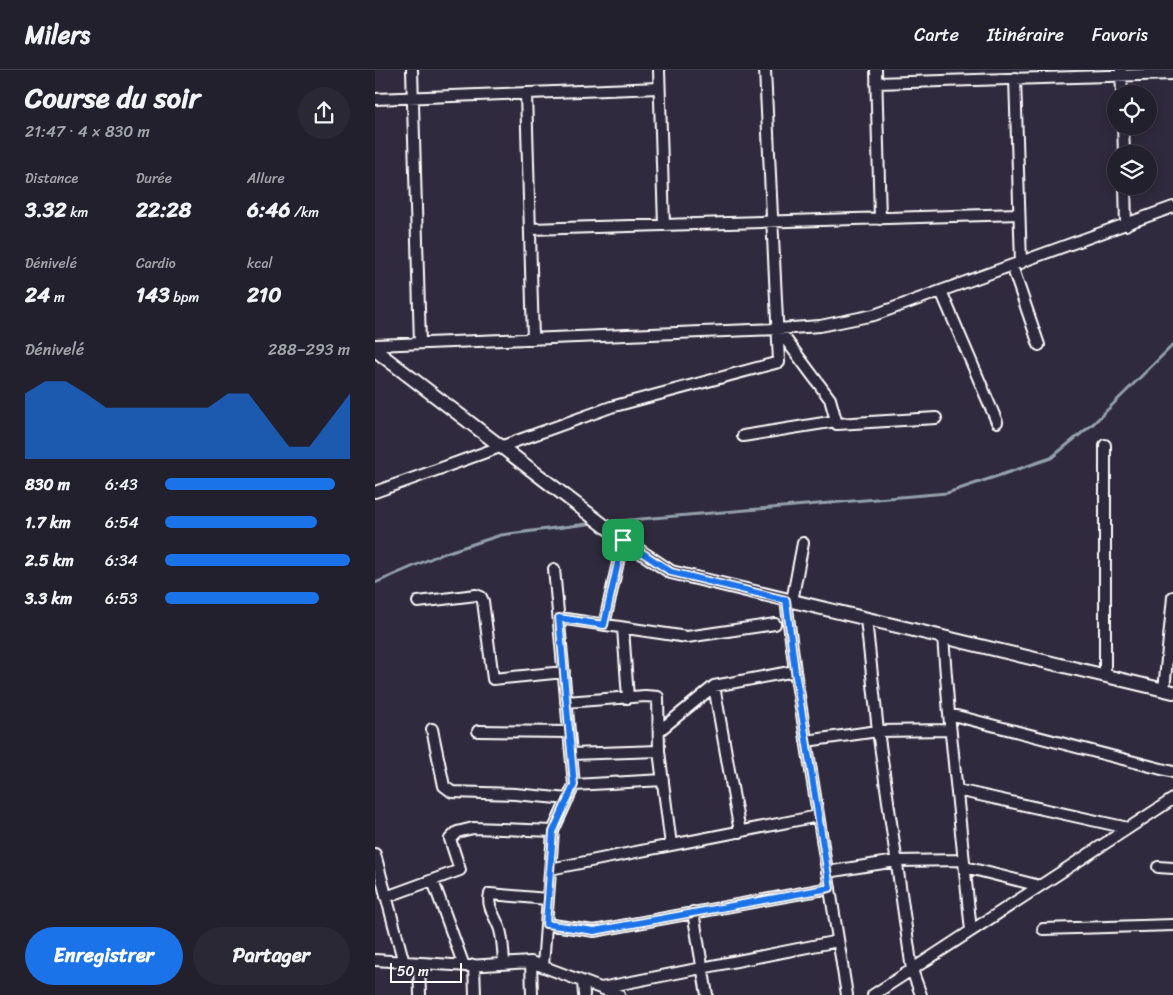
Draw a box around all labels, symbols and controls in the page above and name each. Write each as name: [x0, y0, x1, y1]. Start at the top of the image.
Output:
text: Milers: [25, 14, 90, 56]
text: Carte: [914, 19, 959, 51]
text: Itinéraire: [987, 19, 1064, 51]
text: Favoris: [1092, 19, 1148, 51]
text: Course du soir: [25, 73, 200, 122]
map controls: [1107, 85, 1157, 195]
button: locate: [1107, 85, 1157, 135]
button: share: [298, 87, 350, 139]
text: 21:47 · 4 × 830 m: [25, 117, 150, 146]
button: layers: [1107, 145, 1157, 195]
text: Distance: [25, 166, 78, 191]
text: Durée: [136, 166, 172, 191]
text: Allure: [247, 166, 285, 191]
text: 3.32: [25, 191, 67, 229]
text: 22:28: [136, 191, 191, 229]
text: 6:46: [247, 191, 290, 229]
text: km: [67, 200, 88, 225]
text: /km: [290, 200, 319, 225]
text: Dénivelé: [25, 251, 77, 276]
text: Cardio: [136, 251, 176, 276]
text: kcal: [247, 251, 272, 276]
text: 24: [25, 276, 50, 314]
text: 143: [136, 276, 170, 314]
text: 210: [247, 276, 281, 314]
text: m: [50, 285, 65, 310]
text: bpm: [170, 285, 199, 310]
text: Dénivelé: [25, 335, 84, 364]
text: 288–293 m: [268, 335, 350, 364]
text: 830 m: [25, 470, 70, 499]
text: 6:43: [105, 470, 138, 499]
text: 1.7 km: [25, 508, 71, 537]
text: 6:54: [105, 508, 139, 537]
pin: [602, 519, 644, 561]
icon: arrive: [609, 526, 637, 554]
text: 2.5 km: [25, 546, 74, 575]
text: 6:34: [105, 546, 138, 575]
text: 3.3 km: [25, 584, 72, 613]
text: 6:53: [105, 584, 137, 613]
button: Enregistrer: [25, 927, 183, 985]
button: Partager: [193, 927, 350, 985]
text: 50 m: [397, 959, 429, 984]
scale bar: [390, 960, 463, 983]

